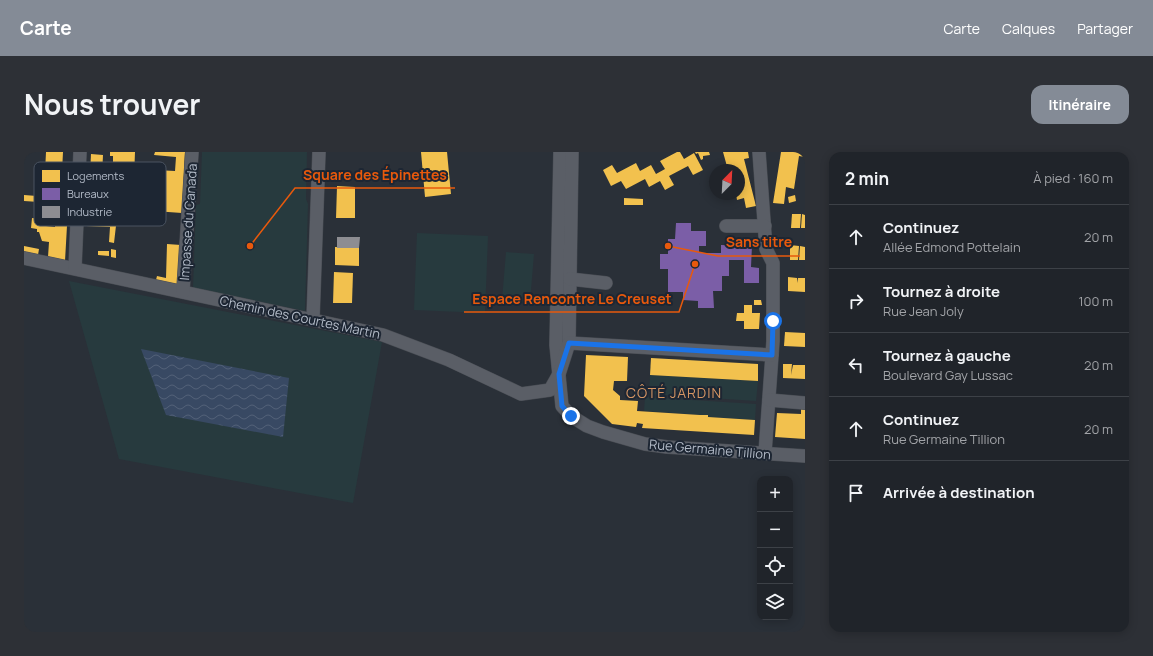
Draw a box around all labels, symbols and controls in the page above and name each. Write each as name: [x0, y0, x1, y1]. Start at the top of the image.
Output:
text: Carte: [20, 15, 72, 41]
text: Carte: [944, 19, 980, 38]
text: Calques: [1002, 19, 1055, 38]
text: Partager: [1077, 19, 1133, 38]
text: Nous trouver: [24, 85, 200, 123]
button: Itinéraire: [1031, 85, 1129, 124]
legend: [34, 162, 166, 226]
callout: Square des Épinettes: [295, 162, 455, 188]
street label: Impasse du Canada: [175, 163, 201, 281]
north arrow: [709, 164, 745, 200]
text: Square des Épinettes: [303, 165, 447, 184]
text: 2 min: [845, 167, 889, 190]
text: Logements: [67, 168, 124, 183]
text: À pied · 160 m: [1033, 169, 1113, 187]
text: Bureaux: [67, 186, 109, 201]
text: Industrie: [67, 204, 113, 219]
text: Continuez: [883, 217, 959, 238]
icon: ahead: [845, 226, 867, 248]
text: 20 m: [1084, 228, 1113, 246]
callout: Sans titre: [718, 230, 800, 256]
text: Sans titre: [726, 232, 792, 251]
text: Allée Edmond Pottelain: [883, 238, 1021, 256]
text: Tournez à droite: [883, 281, 1000, 302]
callout: Espace Rencontre Le Creuset: [464, 286, 679, 312]
text: Espace Rencontre Le Creuset: [472, 289, 672, 308]
icon: right: [845, 290, 867, 312]
street label: Chemin des Courtes Martin: [218, 291, 382, 343]
text: 100 m: [1078, 292, 1113, 310]
text: Rue Jean Joly: [883, 302, 964, 320]
route start: [764, 312, 782, 330]
text: Tournez à gauche: [883, 345, 1011, 366]
icon: left: [845, 354, 867, 376]
text: 20 m: [1084, 356, 1113, 374]
text: Boulevard Gay Lussac: [883, 366, 1013, 384]
district label: CÔTÉ JARDIN: [626, 383, 722, 402]
route end: [562, 407, 580, 425]
text: Continuez: [883, 409, 959, 430]
icon: ahead: [845, 418, 867, 440]
text: 20 m: [1084, 420, 1113, 438]
text: Rue Germaine Tillion: [883, 430, 1005, 448]
street label: Rue Germaine Tillion: [648, 435, 772, 463]
map controls: [757, 476, 793, 620]
button: +: [757, 476, 793, 512]
icon: arrive: [845, 482, 867, 504]
text: Arrivée à destination: [883, 482, 1035, 503]
button: −: [757, 512, 793, 548]
button: locate: [757, 548, 793, 584]
button: layers: [757, 584, 793, 620]

